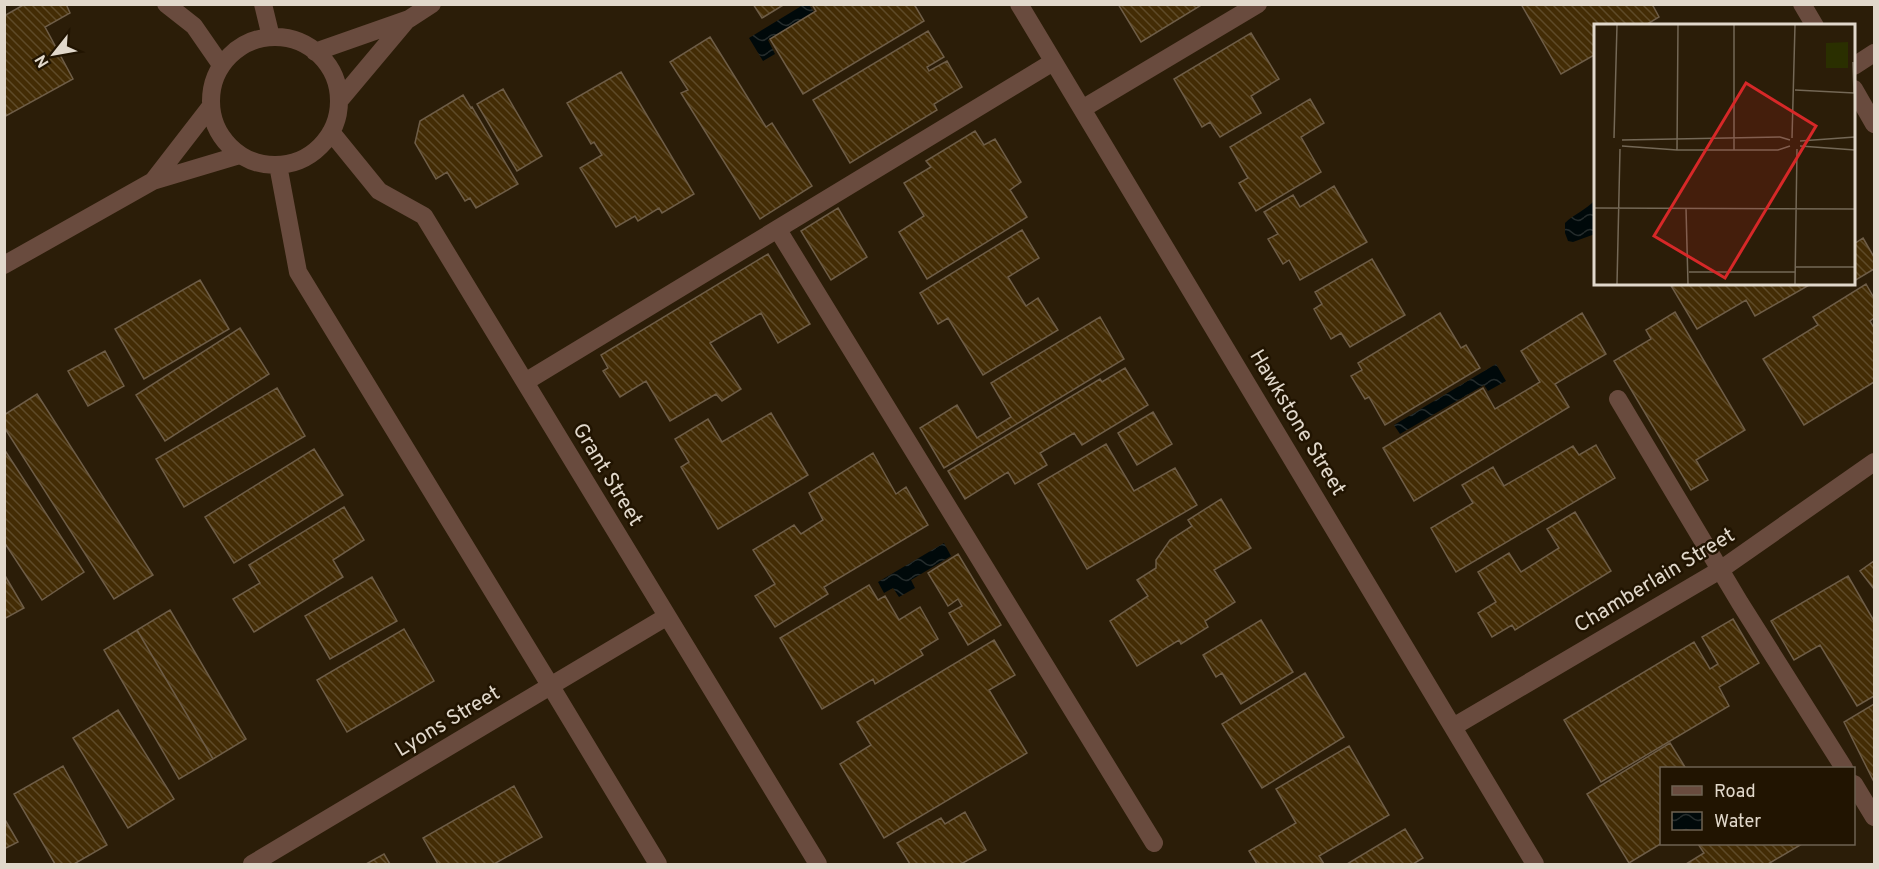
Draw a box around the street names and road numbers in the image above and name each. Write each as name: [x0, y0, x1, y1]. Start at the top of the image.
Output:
street label: Hawkstone Street: [1243, 345, 1351, 501]
street label: Grant Street: [566, 418, 648, 532]
street label: Chamberlain Street: [1570, 522, 1740, 640]
street label: Lyons Street: [391, 680, 505, 764]

